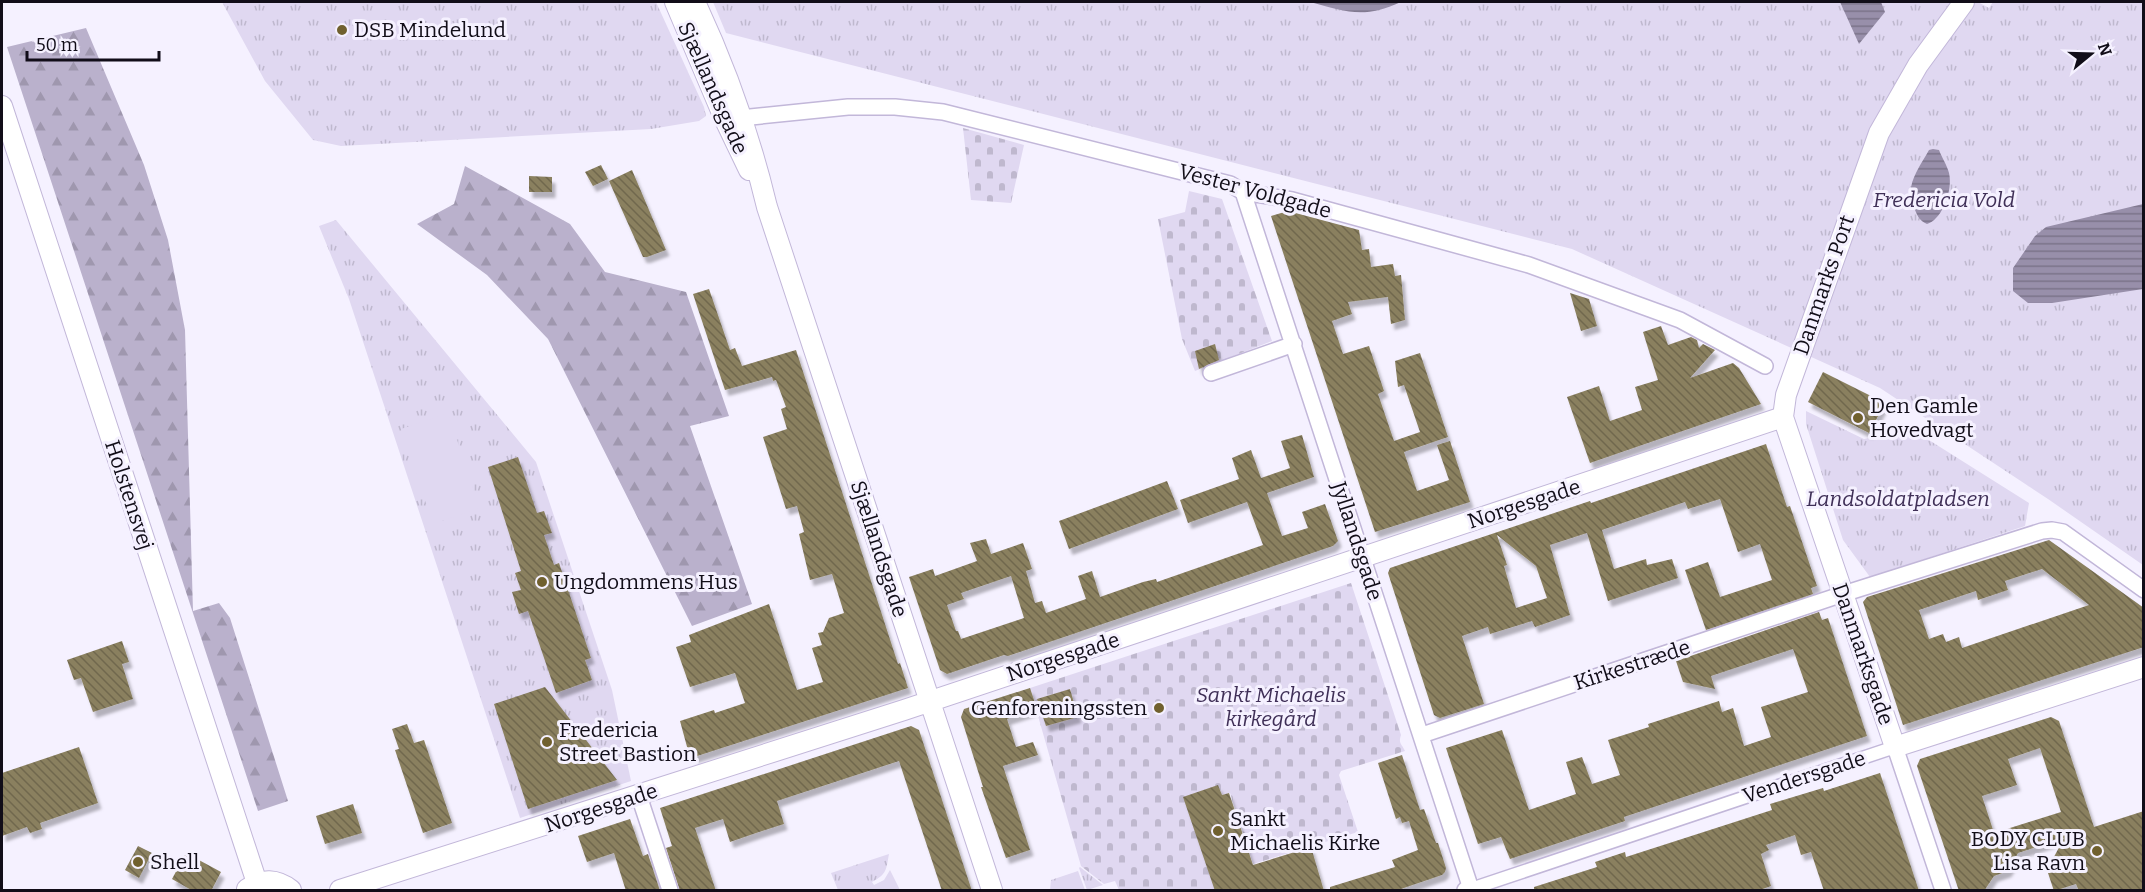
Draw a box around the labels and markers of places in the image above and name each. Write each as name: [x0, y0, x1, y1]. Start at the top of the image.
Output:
place label: DSB Mindelund: [354, 17, 506, 43]
marker: DSB Mindelund: [335, 23, 349, 37]
place label: Den Gamle Hovedvagt: [1870, 393, 1978, 443]
marker: Den Gamle Hovedvagt: [1851, 411, 1865, 425]
place label: Ungdommens Hus: [554, 569, 738, 595]
marker: Ungdommens Hus: [535, 575, 549, 589]
place label: Genforeningssten: [971, 695, 1147, 721]
marker: Genforeningssten: [1152, 701, 1166, 715]
place label: Fredericia Street Bastion: [559, 717, 696, 767]
marker: Fredericia Street Bastion: [540, 735, 554, 749]
place label: Sankt Michaelis Kirke: [1230, 806, 1380, 856]
marker: Sankt Michaelis Kirke: [1211, 824, 1225, 838]
place label: BODY CLUB Lisa Ravn: [1971, 826, 2085, 876]
marker: BODY CLUB Lisa Ravn: [2090, 844, 2104, 858]
place label: Shell: [150, 849, 199, 875]
marker: Shell: [131, 855, 145, 869]

